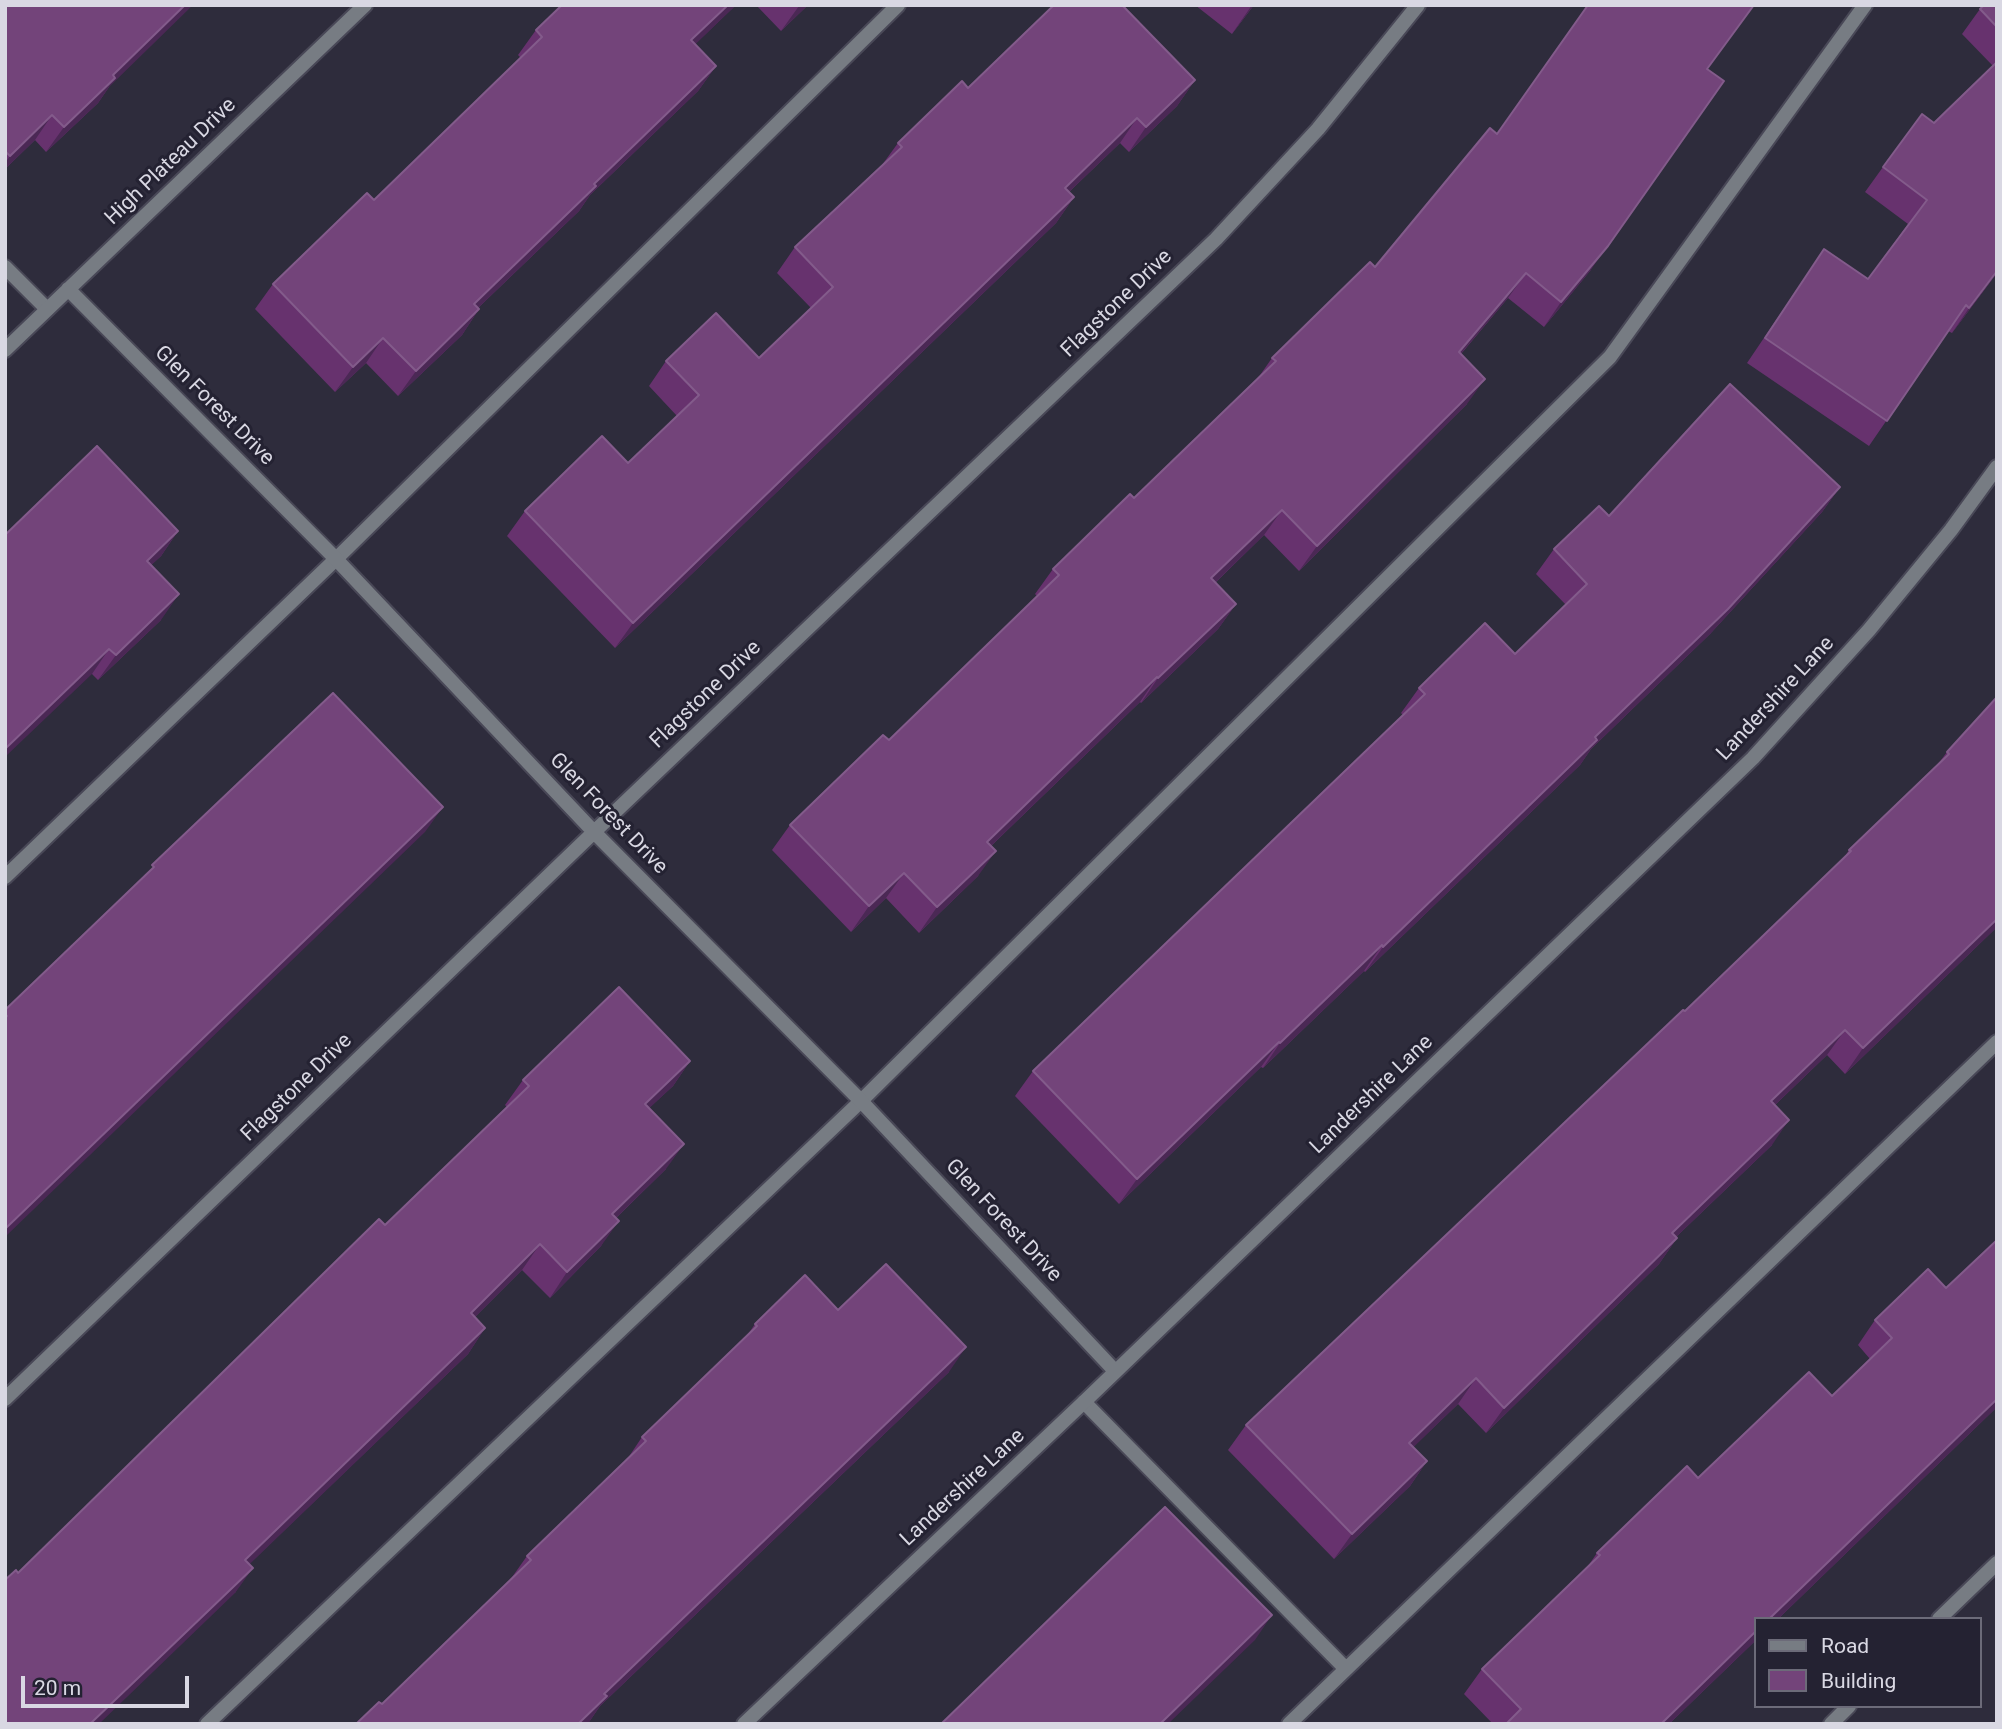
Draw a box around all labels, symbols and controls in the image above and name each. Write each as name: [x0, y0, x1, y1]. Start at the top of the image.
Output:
street label: High Plateau Drive: [100, 93, 242, 231]
street label: Flagstone Drive: [1056, 245, 1178, 363]
street label: Glen Forest Drive: [149, 341, 279, 471]
street label: Landershire Lane: [1712, 632, 1840, 766]
street label: Flagstone Drive: [645, 636, 767, 754]
street label: Glen Forest Drive: [544, 748, 672, 880]
street label: Flagstone Drive: [236, 1029, 358, 1147]
street label: Landershire Lane: [1305, 1030, 1439, 1160]
street label: Glen Forest Drive: [940, 1154, 1066, 1288]
street label: Landershire Lane: [896, 1424, 1030, 1552]
legend: [1754, 1617, 1981, 1708]
text: Road: [1821, 1634, 1869, 1658]
scale bar: [24, 1662, 192, 1706]
text: Building: [1821, 1669, 1896, 1693]
text: 20 m: [34, 1676, 81, 1700]

